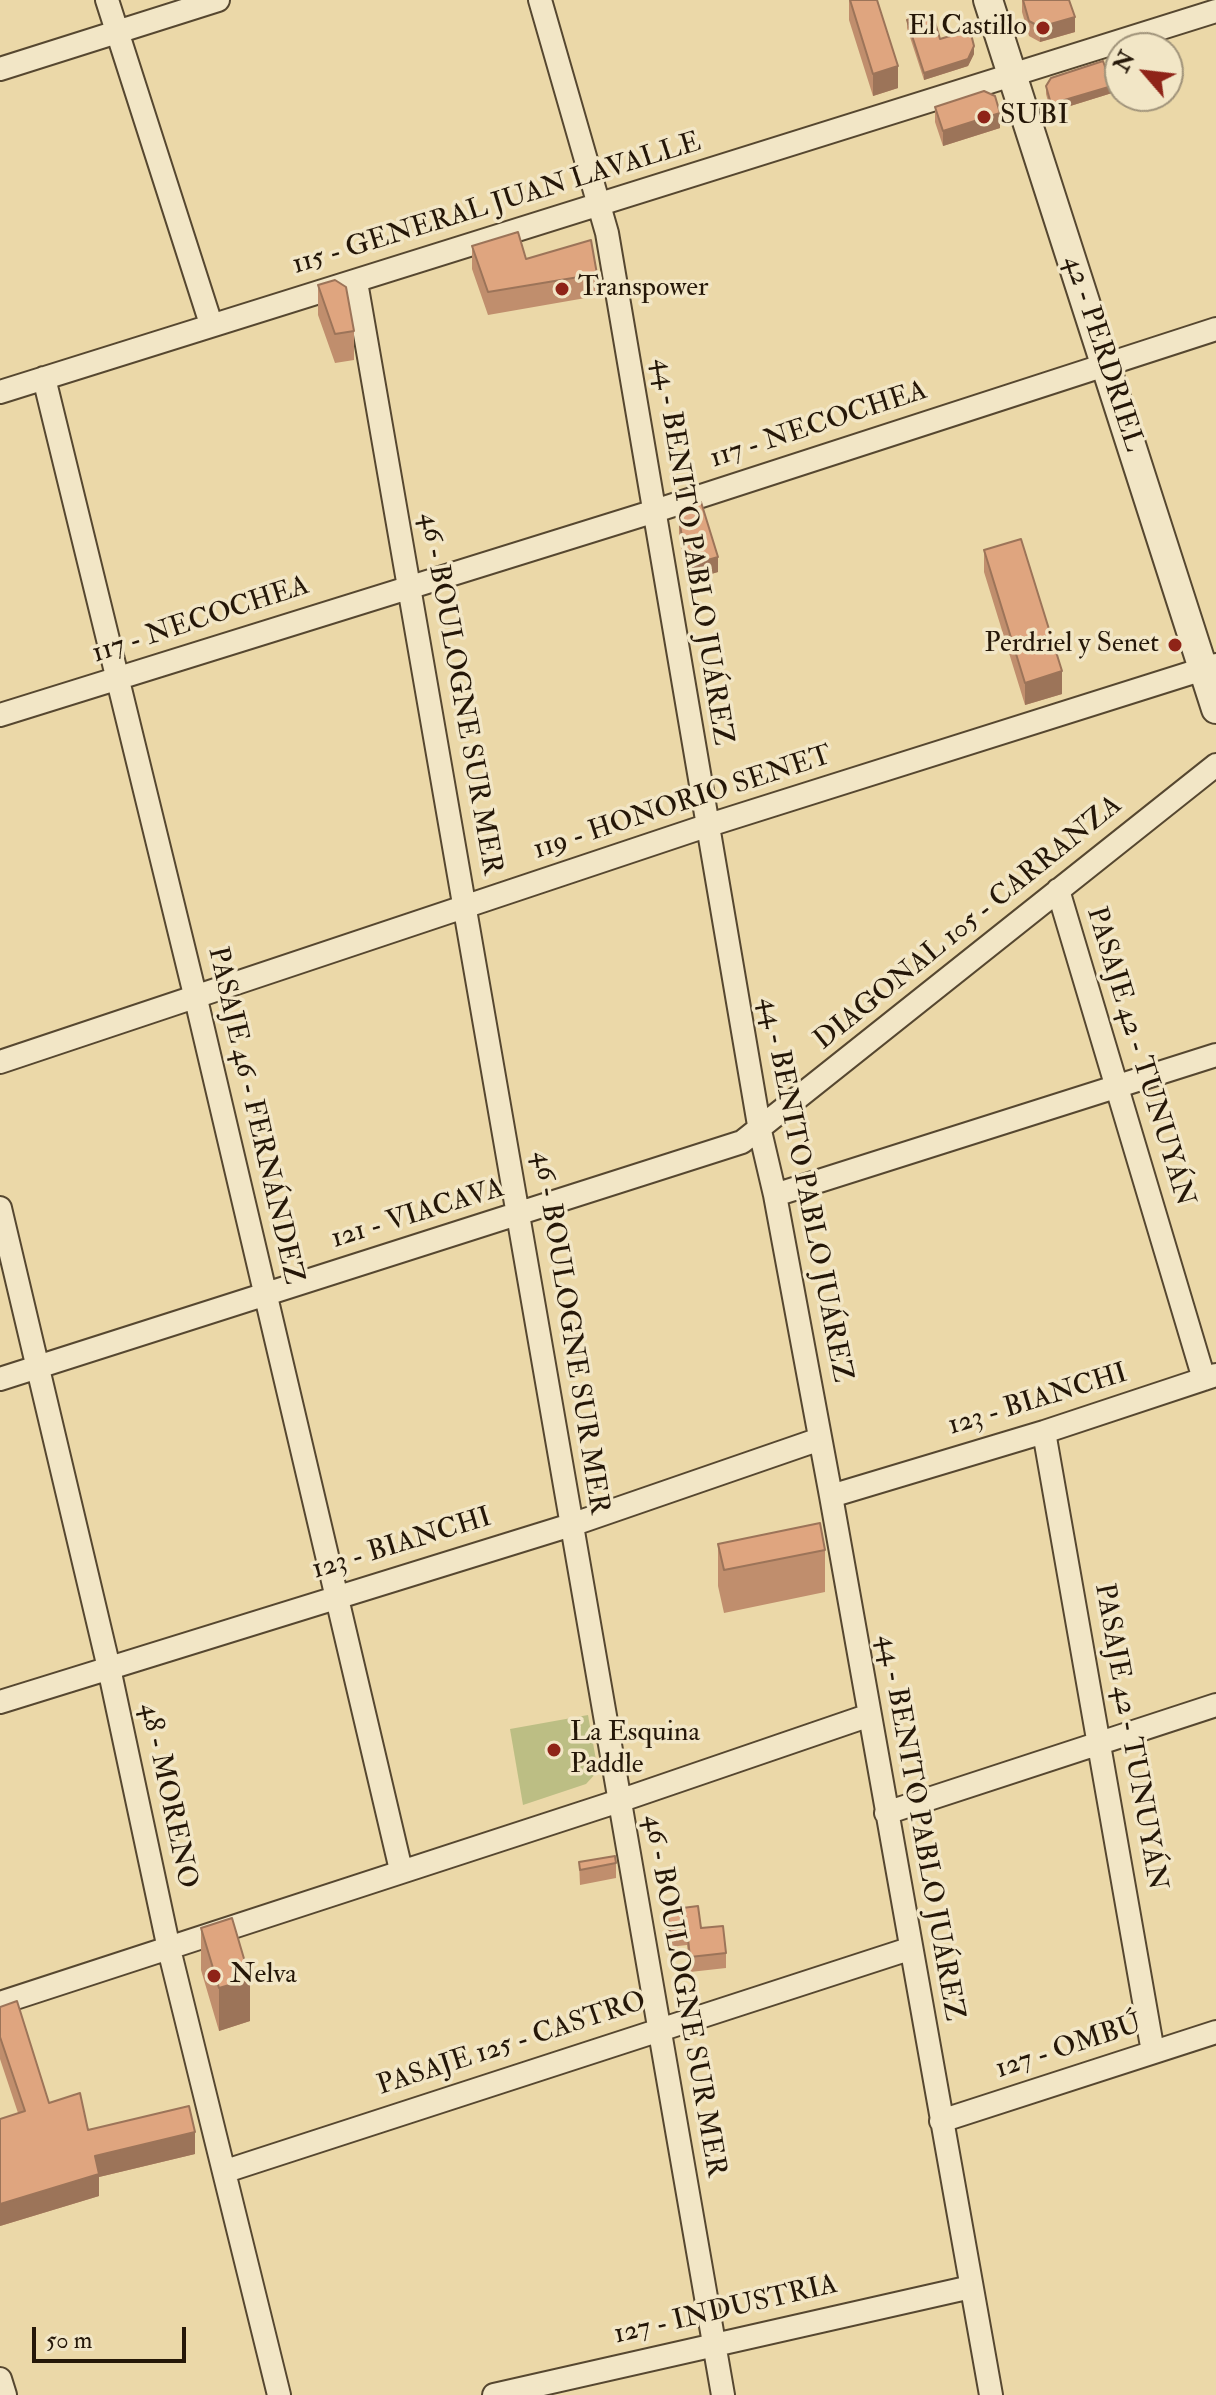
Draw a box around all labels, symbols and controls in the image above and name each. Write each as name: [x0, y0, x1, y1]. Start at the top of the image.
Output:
place label: El Castillo: [908, 11, 1027, 45]
marker: El Castillo: [1034, 19, 1052, 37]
north arrow: [1104, 32, 1184, 112]
text: N: [1108, 46, 1142, 77]
place label: SUBI: [1000, 100, 1069, 134]
marker: SUBI: [975, 108, 993, 126]
street label: 115 - GENERAL JUAN LAVALLE: [289, 127, 705, 283]
street label: 42 - PERDRIEL: [1055, 252, 1149, 456]
place label: Transpower: [578, 272, 708, 306]
marker: Transpower: [553, 280, 571, 298]
street label: 44 - BENITO PABLO JUÁREZ: [644, 356, 738, 748]
street label: 117 - NECOCHEA: [706, 375, 932, 477]
street label: 46 - BOULOGNE SUR MER: [411, 510, 507, 878]
street label: 117 - NECOCHEA: [88, 570, 314, 672]
place label: Perdriel y Senet: [984, 628, 1159, 662]
marker: Perdriel y Senet: [1166, 636, 1184, 654]
street label: 119 - HONORIO SENET: [530, 740, 836, 868]
street label: DIAGONAL 105 - CARRANZA: [809, 790, 1129, 1058]
street label: PASAJE 42 - TUNUYÁN: [1077, 903, 1201, 1211]
street label: PASAJE 46 - FERNÁNDEZ: [199, 944, 309, 1288]
street label: 44 - BENITO PABLO JUÁREZ: [750, 995, 858, 1385]
street label: 46 - BOULOGNE SUR MER: [524, 1149, 614, 1517]
street label: 121 - VIACAVA: [327, 1173, 509, 1257]
street label: 123 - BIANCHI: [944, 1358, 1132, 1444]
street label: 123 - BIANCHI: [308, 1502, 496, 1588]
street label: PASAJE 42 - TUNUYÁN: [1085, 1581, 1173, 1893]
street label: 44 - BENITO PABLO JUÁREZ: [868, 1632, 970, 2024]
street label: 48 - MORENO: [131, 1700, 203, 1892]
place label: La Esquina Paddle: [570, 1717, 700, 1783]
marker: La Esquina Paddle: [545, 1741, 563, 1759]
street label: 46 - BOULOGNE SUR MER: [635, 1812, 731, 2180]
place label: Nelva: [230, 1959, 297, 1993]
marker: Nelva: [205, 1967, 223, 1985]
street label: PASAJE 125 - CASTRO: [373, 1986, 651, 2104]
street label: 127 - OMBÚ: [992, 2009, 1146, 2087]
street label: 127 - INDUSTRIA: [611, 2269, 841, 2353]
scale bar: [36, 2311, 190, 2361]
text: 50 m: [46, 2325, 92, 2356]

